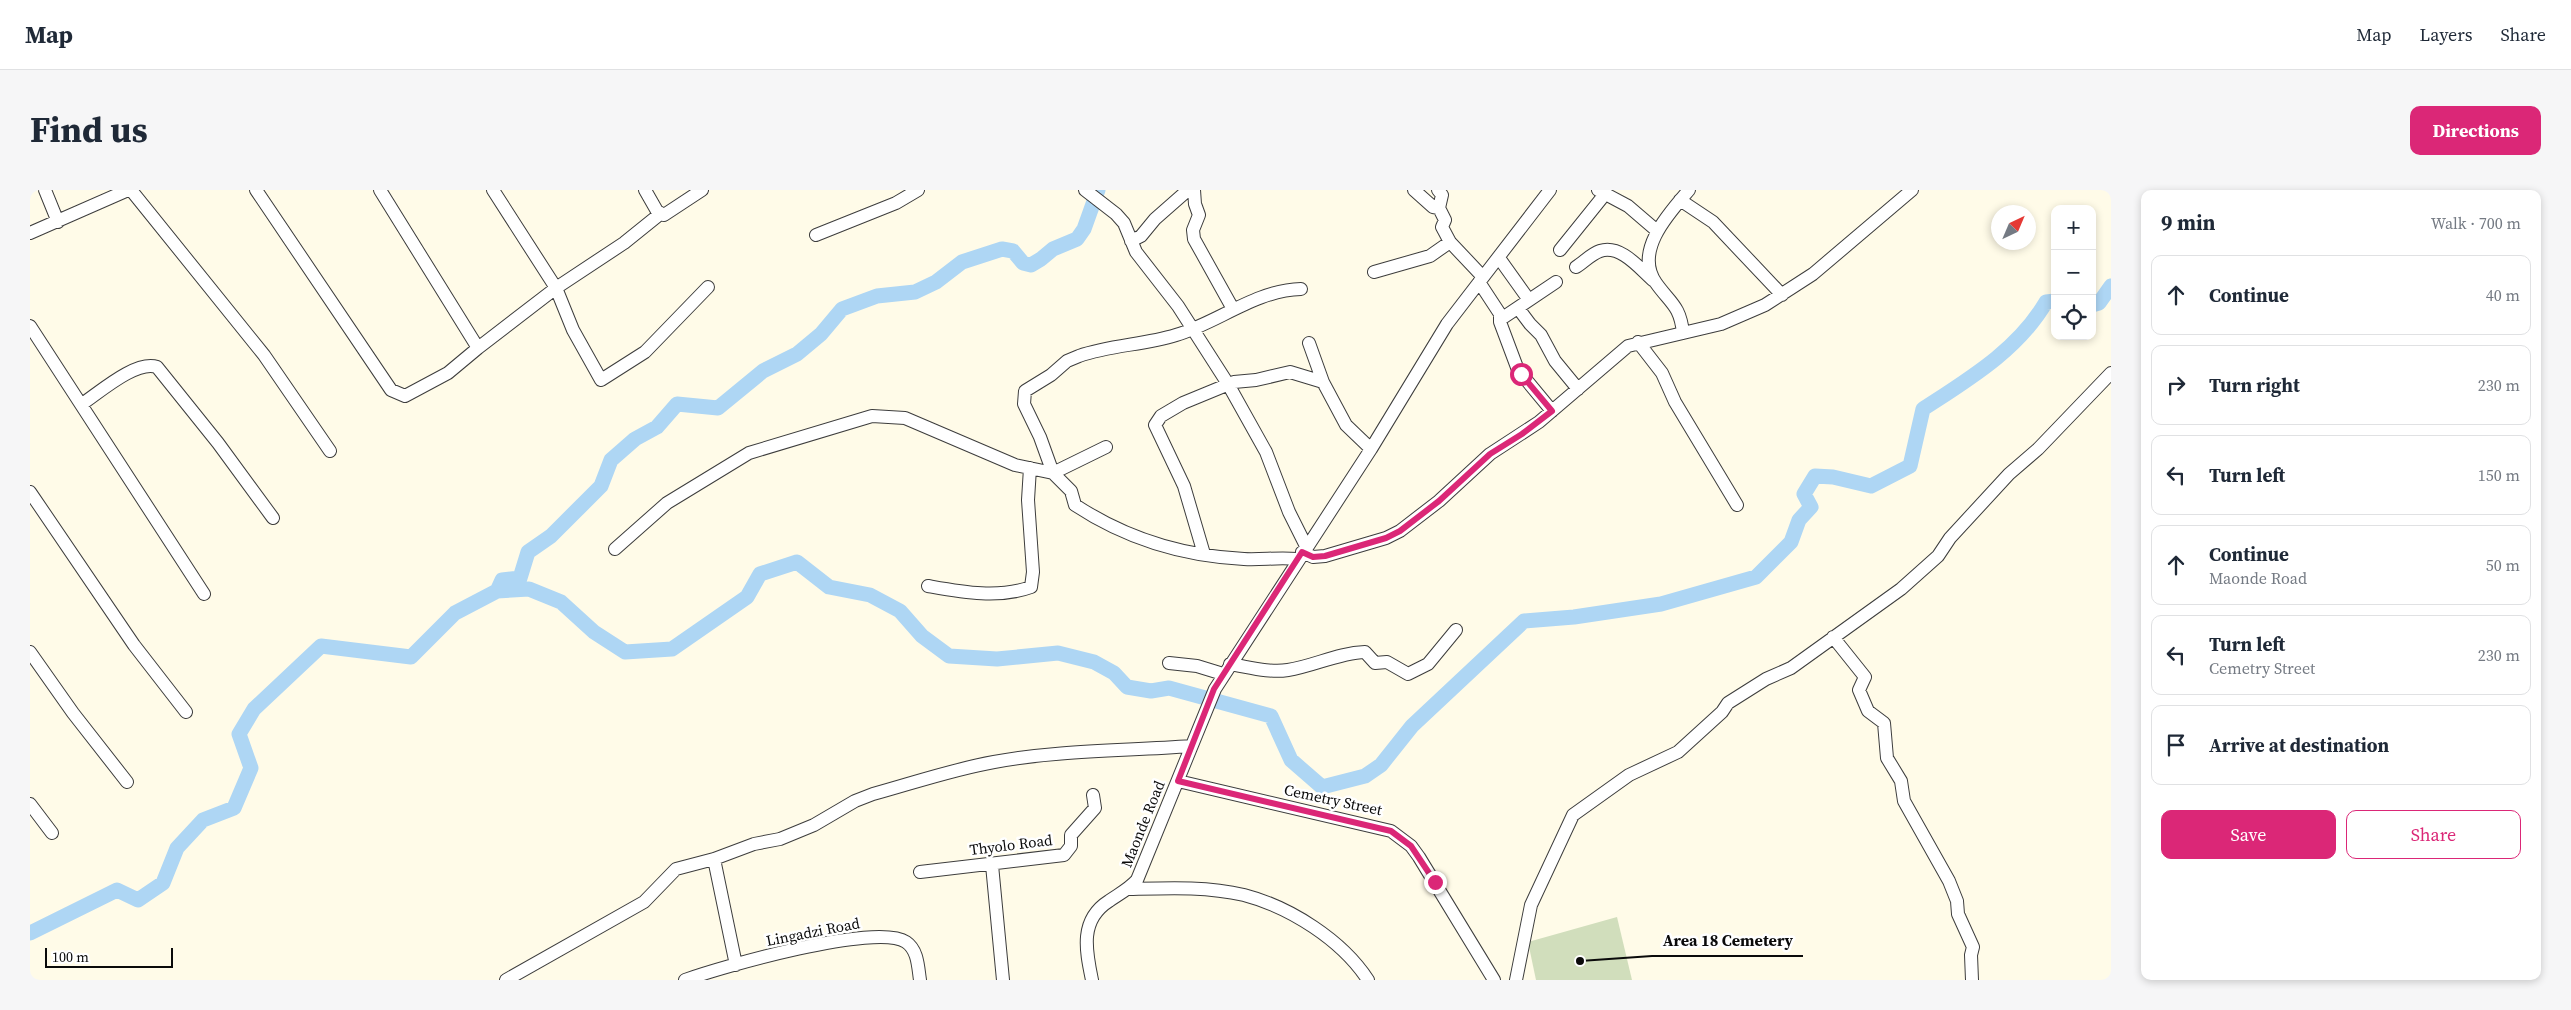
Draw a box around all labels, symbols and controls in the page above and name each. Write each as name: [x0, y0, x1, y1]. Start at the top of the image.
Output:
text: Map: [25, 18, 73, 51]
text: Map: [2356, 22, 2391, 47]
text: Layers: [2419, 22, 2472, 47]
text: Share: [2500, 22, 2546, 47]
text: Find us: [30, 106, 148, 154]
button: Directions: [2410, 106, 2541, 155]
north arrow: [1991, 205, 2036, 250]
map controls: [2051, 205, 2096, 340]
button: +: [2051, 205, 2096, 250]
text: 9 min: [2161, 208, 2216, 237]
text: Walk · 700 m: [2431, 212, 2521, 234]
button: −: [2051, 250, 2096, 295]
icon: ahead: [2162, 281, 2190, 309]
text: Continue: [2209, 282, 2289, 308]
text: 40 m: [2486, 284, 2520, 306]
button: locate: [2051, 295, 2096, 340]
route start: [1510, 363, 1533, 386]
icon: right: [2162, 371, 2190, 399]
text: Turn right: [2209, 372, 2300, 398]
text: 230 m: [2478, 374, 2520, 396]
icon: left: [2162, 461, 2190, 489]
text: Turn left: [2209, 462, 2285, 488]
text: 150 m: [2478, 464, 2520, 486]
text: Continue: [2209, 541, 2289, 567]
icon: ahead: [2162, 551, 2190, 579]
text: 50 m: [2486, 554, 2520, 576]
text: Maonde Road: [2209, 567, 2307, 589]
text: Turn left: [2209, 631, 2285, 657]
icon: left: [2162, 641, 2190, 669]
text: 230 m: [2478, 644, 2520, 666]
text: Cemetry Street: [2209, 657, 2315, 679]
icon: arrive: [2162, 731, 2190, 759]
text: Arrive at destination: [2209, 732, 2389, 758]
street label: Maonde Road: [1116, 777, 1170, 870]
street label: Cemetry Street: [1282, 779, 1384, 820]
button: Save: [2161, 810, 2336, 859]
button: Share: [2346, 810, 2521, 859]
street label: Thyolo Road: [968, 829, 1054, 860]
route end: [1424, 871, 1447, 894]
street label: Lingadzi Road: [764, 912, 862, 951]
callout: Area 18 Cemetery: [1652, 925, 1803, 956]
text: Area 18 Cemetery: [1663, 929, 1794, 951]
scale bar: [45, 945, 172, 968]
text: 100 m: [52, 947, 89, 967]

